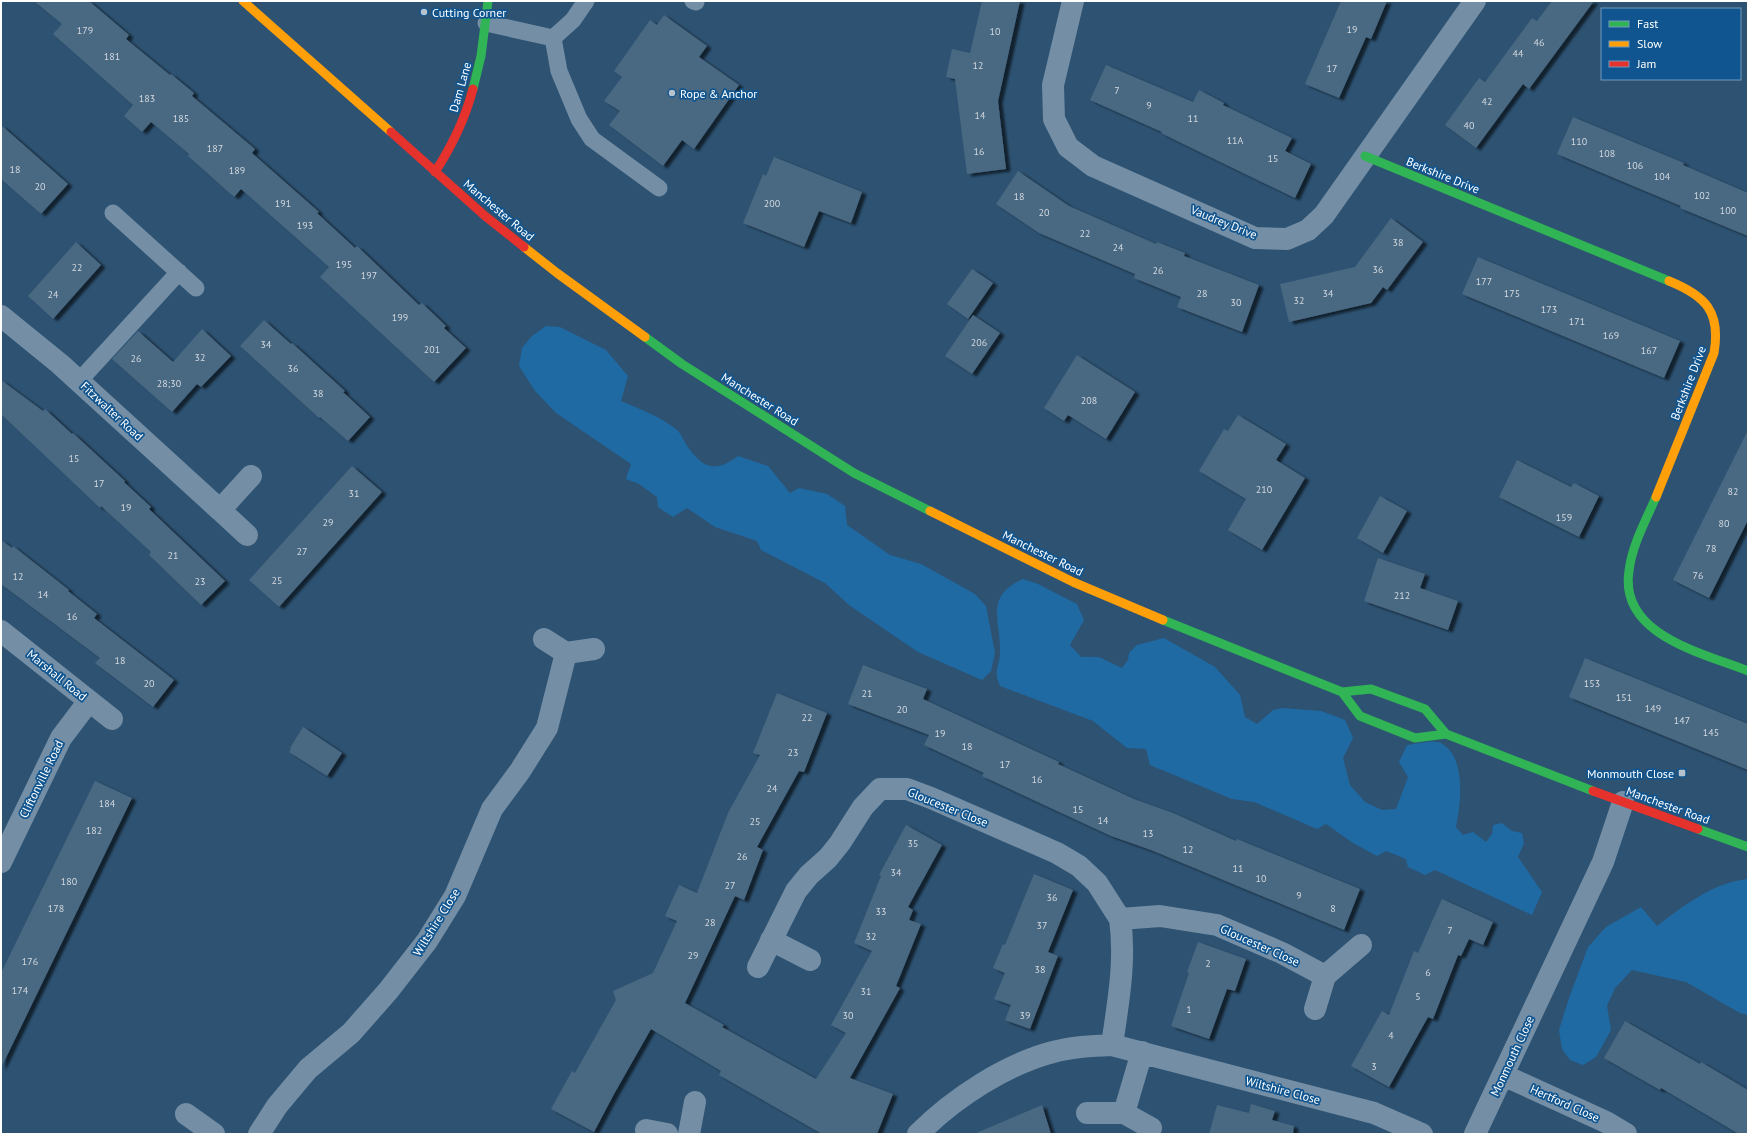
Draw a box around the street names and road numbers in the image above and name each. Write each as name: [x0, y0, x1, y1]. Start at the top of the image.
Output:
street label: Dam Lane: [446, 60, 474, 114]
street label: Berkshire Drive: [1404, 153, 1482, 197]
street label: Manchester Road: [461, 176, 537, 244]
street label: Vaudrey Drive: [1188, 202, 1259, 242]
street label: Berkshire Drive: [1667, 344, 1709, 422]
street label: Manchester Road: [719, 369, 801, 429]
street label: Fitzwalter Road: [78, 378, 146, 444]
street label: Manchester Road: [1000, 527, 1086, 579]
street label: Marshall Road: [24, 646, 90, 704]
street label: Cliftonville Road: [16, 738, 66, 820]
street label: Manchester Road: [1624, 783, 1712, 827]
street label: Gloucester Close: [906, 784, 990, 830]
street label: Wiltshire Close: [409, 885, 463, 959]
street label: Gloucester Close: [1218, 921, 1302, 969]
street label: Monmouth Close: [1487, 1013, 1537, 1099]
street label: Wiltshire Close: [1244, 1073, 1322, 1107]
street label: Hertford Close: [1528, 1081, 1602, 1125]

